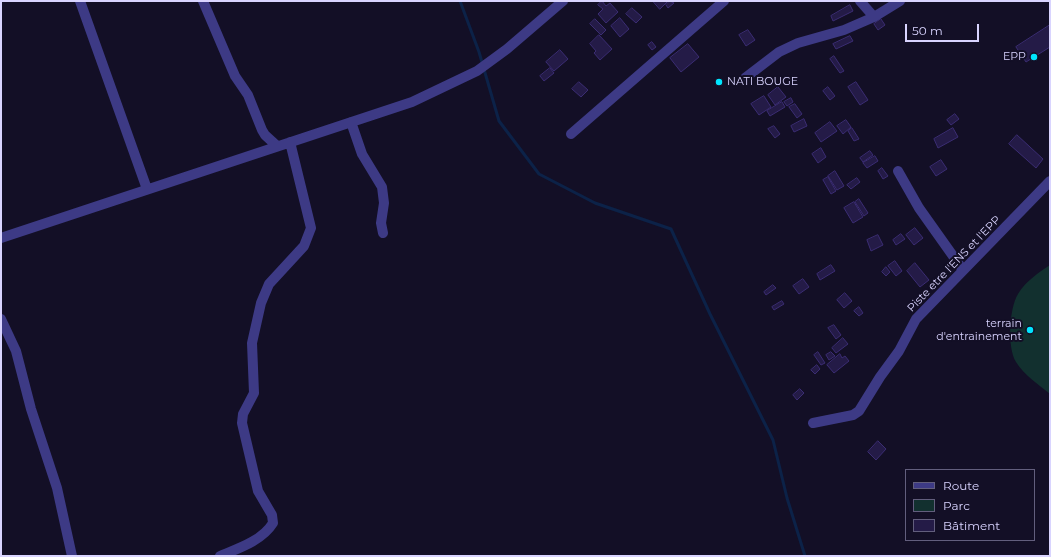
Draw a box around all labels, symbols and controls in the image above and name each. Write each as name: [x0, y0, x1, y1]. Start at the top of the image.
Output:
scale bar: [907, 16, 981, 42]
text: 50 m: [912, 23, 943, 38]
place label: EPP: [1003, 50, 1026, 64]
marker: EPP: [1029, 52, 1039, 62]
place label: NATI BOUGE: [727, 75, 798, 89]
marker: NATI BOUGE: [714, 77, 724, 87]
street label: Piste etre l'ENS et l'EPP: [905, 213, 1003, 315]
place label: terrain d'entrainement: [936, 317, 1022, 343]
marker: terrain d'entrainement: [1025, 325, 1035, 335]
legend: [905, 469, 1035, 541]
text: Route: [943, 478, 979, 493]
text: Parc: [943, 498, 970, 513]
text: Bâtiment: [943, 518, 1000, 533]

